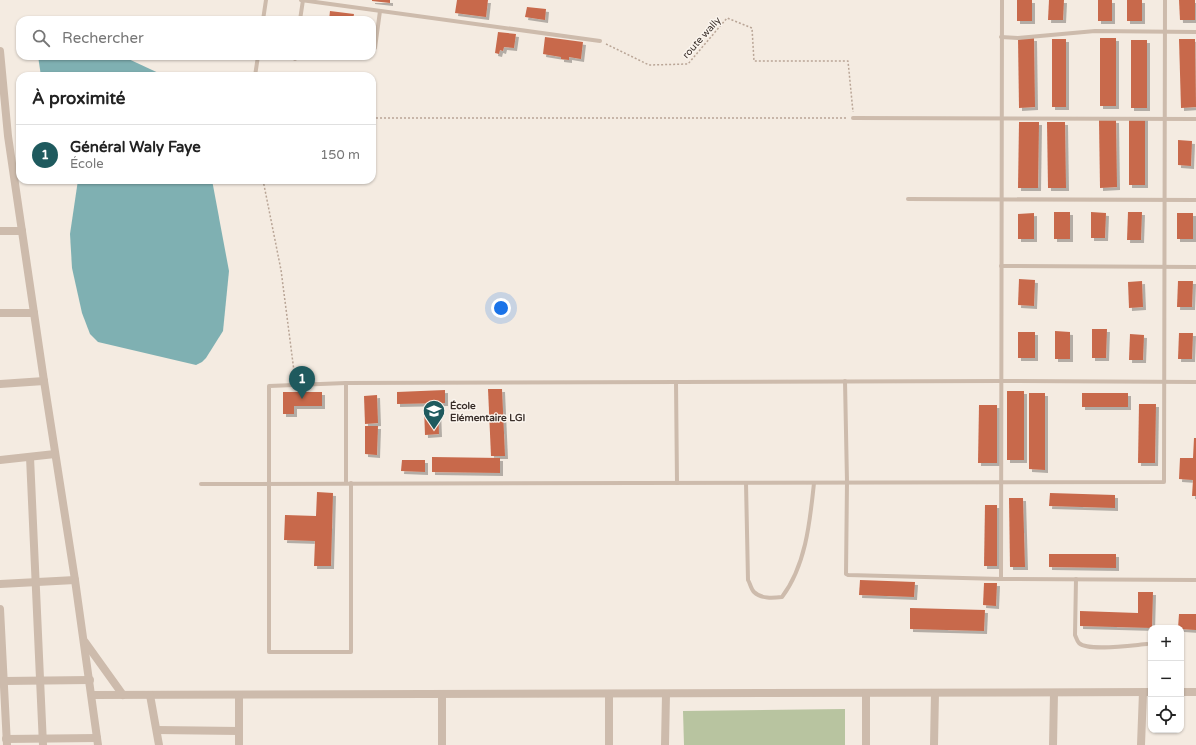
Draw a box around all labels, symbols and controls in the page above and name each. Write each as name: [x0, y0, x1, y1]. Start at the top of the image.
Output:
street label: route wally: [680, 14, 724, 61]
search box: [16, 16, 376, 60]
icon: search: [30, 27, 52, 49]
text: Rechercher: [62, 29, 144, 47]
text: À proximité: [32, 88, 125, 109]
text: Général Waly Faye: [70, 138, 201, 156]
text: 1: [41, 147, 49, 163]
text: 150 m: [320, 147, 360, 163]
text: École: [70, 156, 104, 172]
your location: [491, 298, 511, 318]
pin: 1: [289, 366, 315, 399]
school or university icon: École Elémentaire LGI: [421, 398, 447, 431]
place label: École Elémentaire LGI: [450, 400, 526, 424]
map controls: [1148, 625, 1184, 733]
button: +: [1148, 625, 1184, 661]
button: −: [1148, 661, 1184, 697]
button: locate: [1148, 697, 1184, 733]

